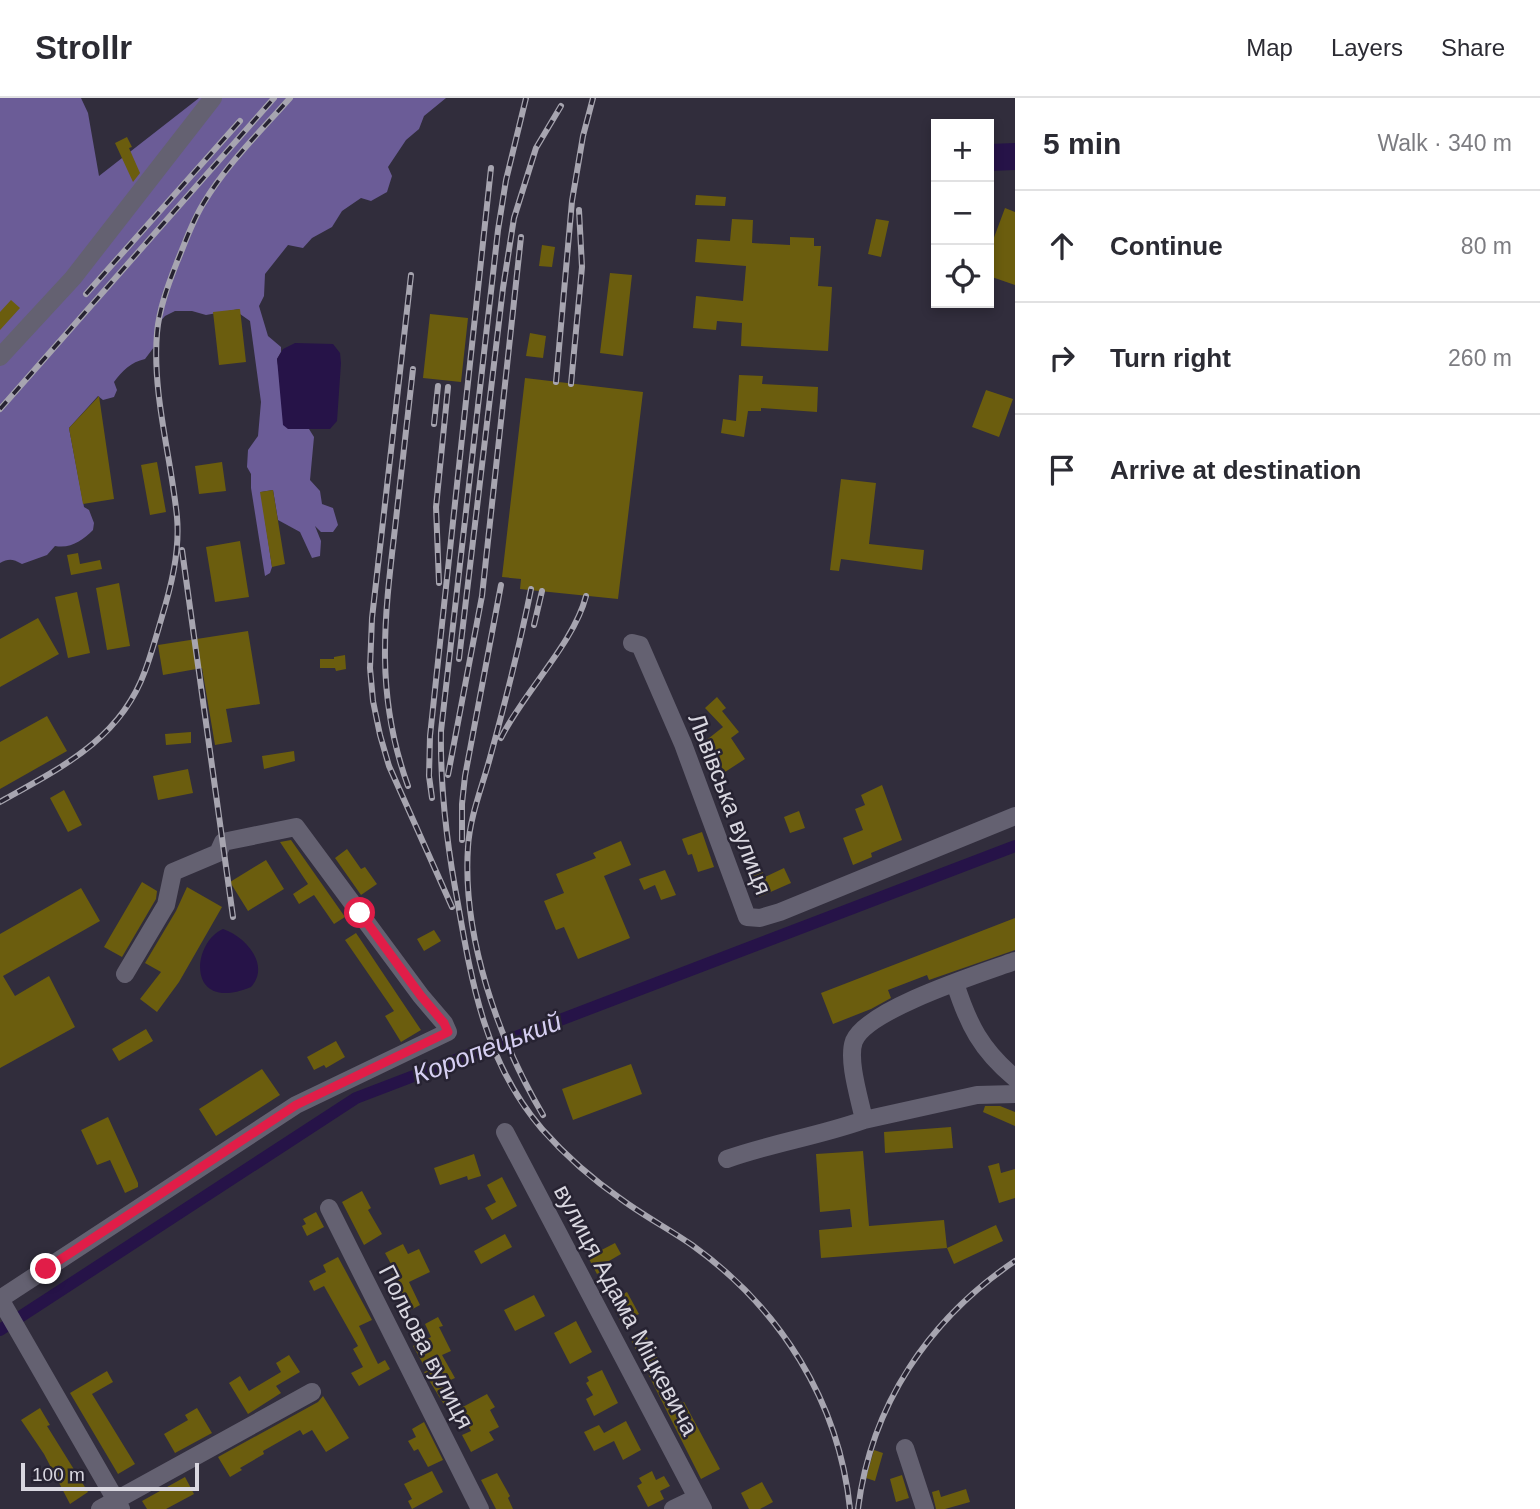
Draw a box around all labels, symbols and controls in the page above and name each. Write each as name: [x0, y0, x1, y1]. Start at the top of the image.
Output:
text: Strollr: [35, 29, 132, 66]
text: Map: [1246, 34, 1293, 61]
text: Layers: [1331, 34, 1403, 61]
text: Share: [1441, 34, 1505, 61]
map controls: [931, 119, 994, 308]
button: +: [931, 119, 994, 182]
text: 5 min: [1043, 127, 1121, 160]
text: Walk · 340 m: [1377, 130, 1512, 156]
button: −: [931, 182, 994, 245]
icon: ahead: [1043, 227, 1081, 265]
text: Continue: [1110, 231, 1223, 261]
text: 80 m: [1461, 233, 1512, 259]
button: locate: [931, 245, 994, 308]
icon: right: [1043, 339, 1081, 377]
text: Turn right: [1110, 343, 1231, 373]
text: 260 m: [1448, 345, 1512, 371]
icon: arrive: [1043, 451, 1081, 489]
text: Arrive at destination: [1110, 455, 1361, 485]
street label: Львівська вулиця: [683, 709, 778, 898]
route start: [344, 897, 375, 928]
water label: Коропецький: [408, 1006, 566, 1090]
street label: вулиця Адама Міцкевича: [549, 1180, 704, 1440]
route end: [30, 1253, 61, 1284]
street label: Польова вулиця: [373, 1260, 479, 1433]
scale bar: [21, 1460, 200, 1492]
text: 100 m: [32, 1464, 85, 1485]

